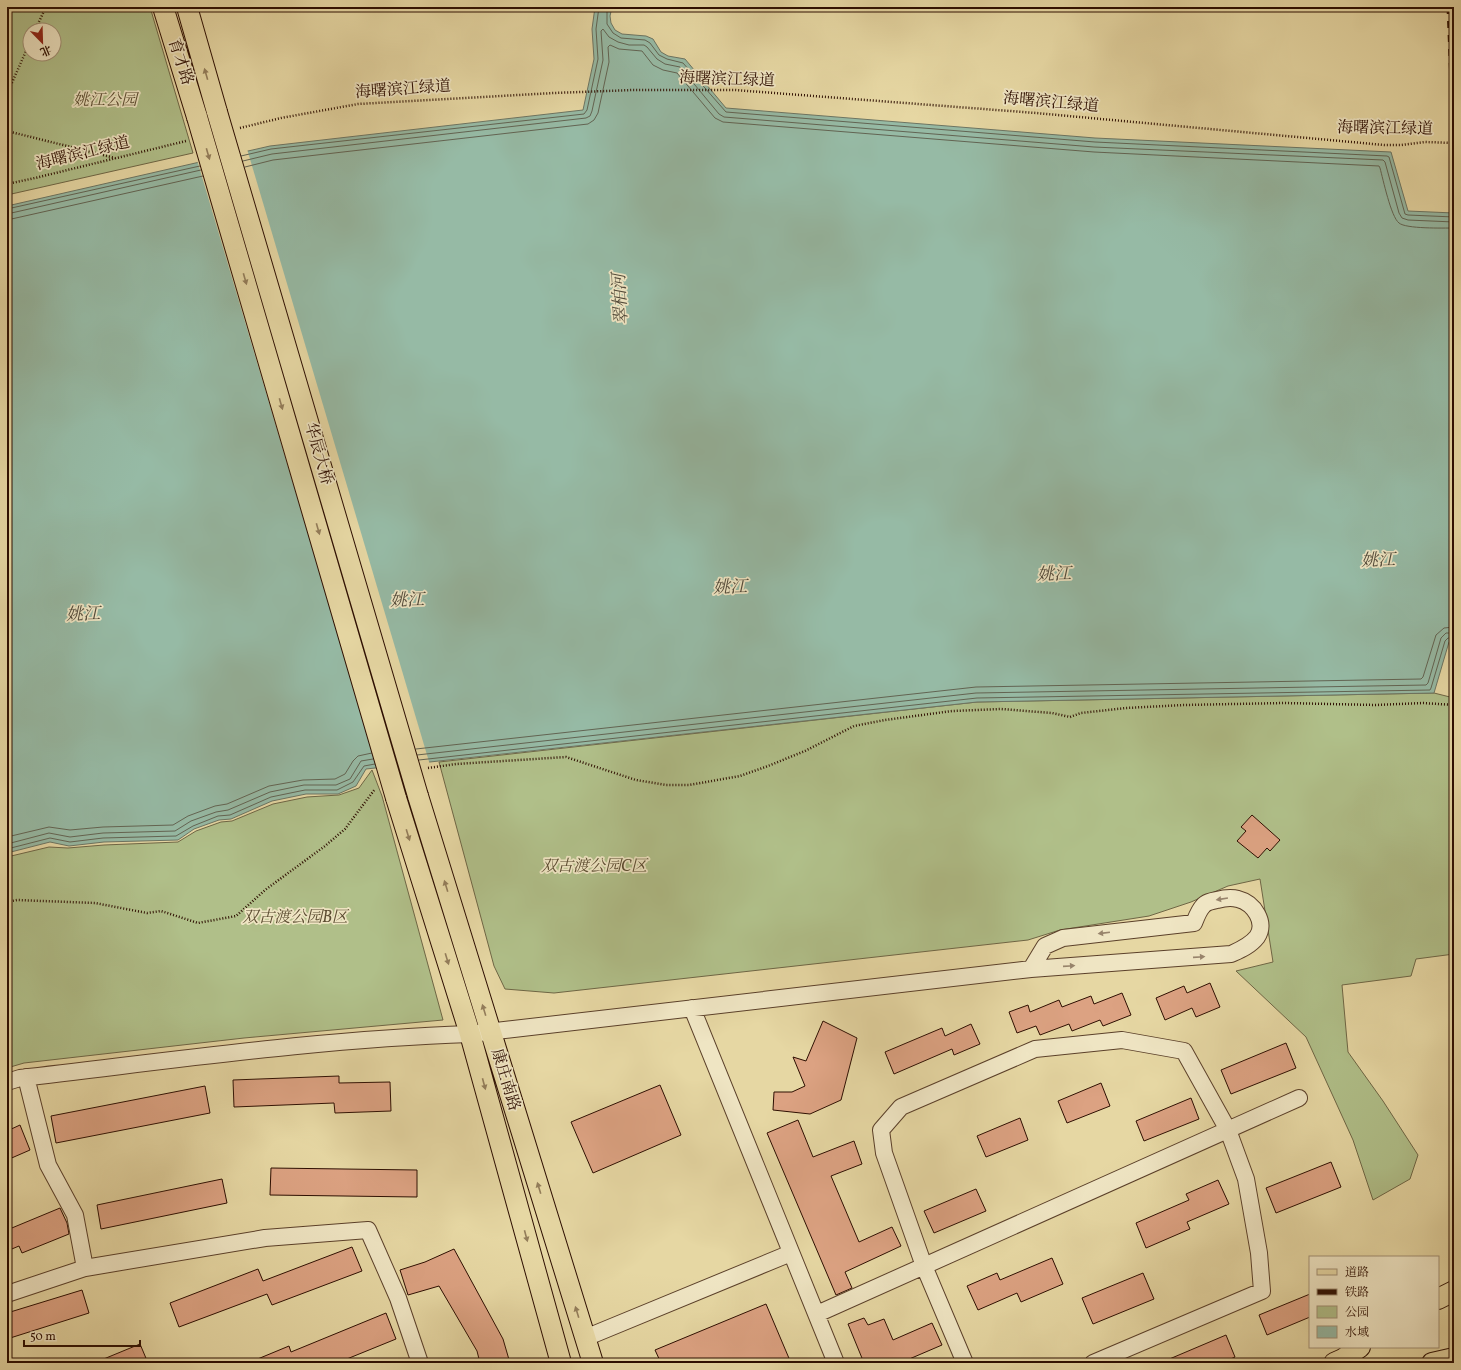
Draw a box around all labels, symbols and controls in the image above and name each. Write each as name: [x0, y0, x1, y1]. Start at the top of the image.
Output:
north arrow: [22, 22, 62, 62]
street label: 育才路: [162, 36, 198, 88]
text: 北: [37, 41, 53, 59]
street label: 海曙滨江绿道: [679, 67, 775, 93]
one-way arrow: [203, 68, 209, 80]
street label: 海曙滨江绿道: [354, 76, 452, 104]
street label: 海曙滨江绿道: [1002, 88, 1100, 118]
park label: 姚江公园: [73, 90, 140, 112]
street label: 海曙滨江绿道: [1337, 117, 1433, 141]
street label: 海曙滨江绿道: [34, 132, 132, 176]
one-way arrow: [205, 149, 211, 161]
water label: 翠柏河: [608, 270, 634, 325]
one-way arrow: [242, 274, 248, 286]
one-way arrow: [278, 398, 284, 410]
street label: 华辰大桥: [299, 420, 337, 488]
one-way arrow: [315, 523, 321, 535]
water label: 姚江: [1361, 549, 1398, 573]
water label: 姚江: [1037, 563, 1074, 587]
water label: 姚江: [713, 576, 750, 600]
water label: 姚江: [390, 589, 427, 613]
water label: 姚江: [66, 603, 103, 627]
one-way arrow: [405, 829, 411, 841]
park label: 双古渡公园C区: [541, 856, 649, 878]
one-way arrow: [443, 880, 449, 892]
one-way arrow: [1215, 896, 1228, 902]
park label: 双古渡公园B区: [242, 907, 350, 929]
one-way arrow: [1098, 930, 1110, 936]
one-way arrow: [1193, 953, 1205, 960]
one-way arrow: [444, 954, 450, 966]
one-way arrow: [1063, 963, 1076, 970]
one-way arrow: [481, 1004, 487, 1016]
street label: 康庄南路: [485, 1046, 525, 1114]
one-way arrow: [481, 1078, 487, 1090]
one-way arrow: [536, 1182, 542, 1194]
one-way arrow: [523, 1230, 529, 1242]
legend: [1309, 1256, 1439, 1348]
text: 道路: [1345, 1265, 1369, 1281]
text: 铁路: [1345, 1285, 1369, 1301]
text: 公园: [1345, 1305, 1369, 1321]
one-way arrow: [574, 1306, 580, 1318]
scale bar: [24, 1322, 140, 1348]
text: 水域: [1345, 1325, 1369, 1341]
text: 50 m: [30, 1329, 56, 1345]

